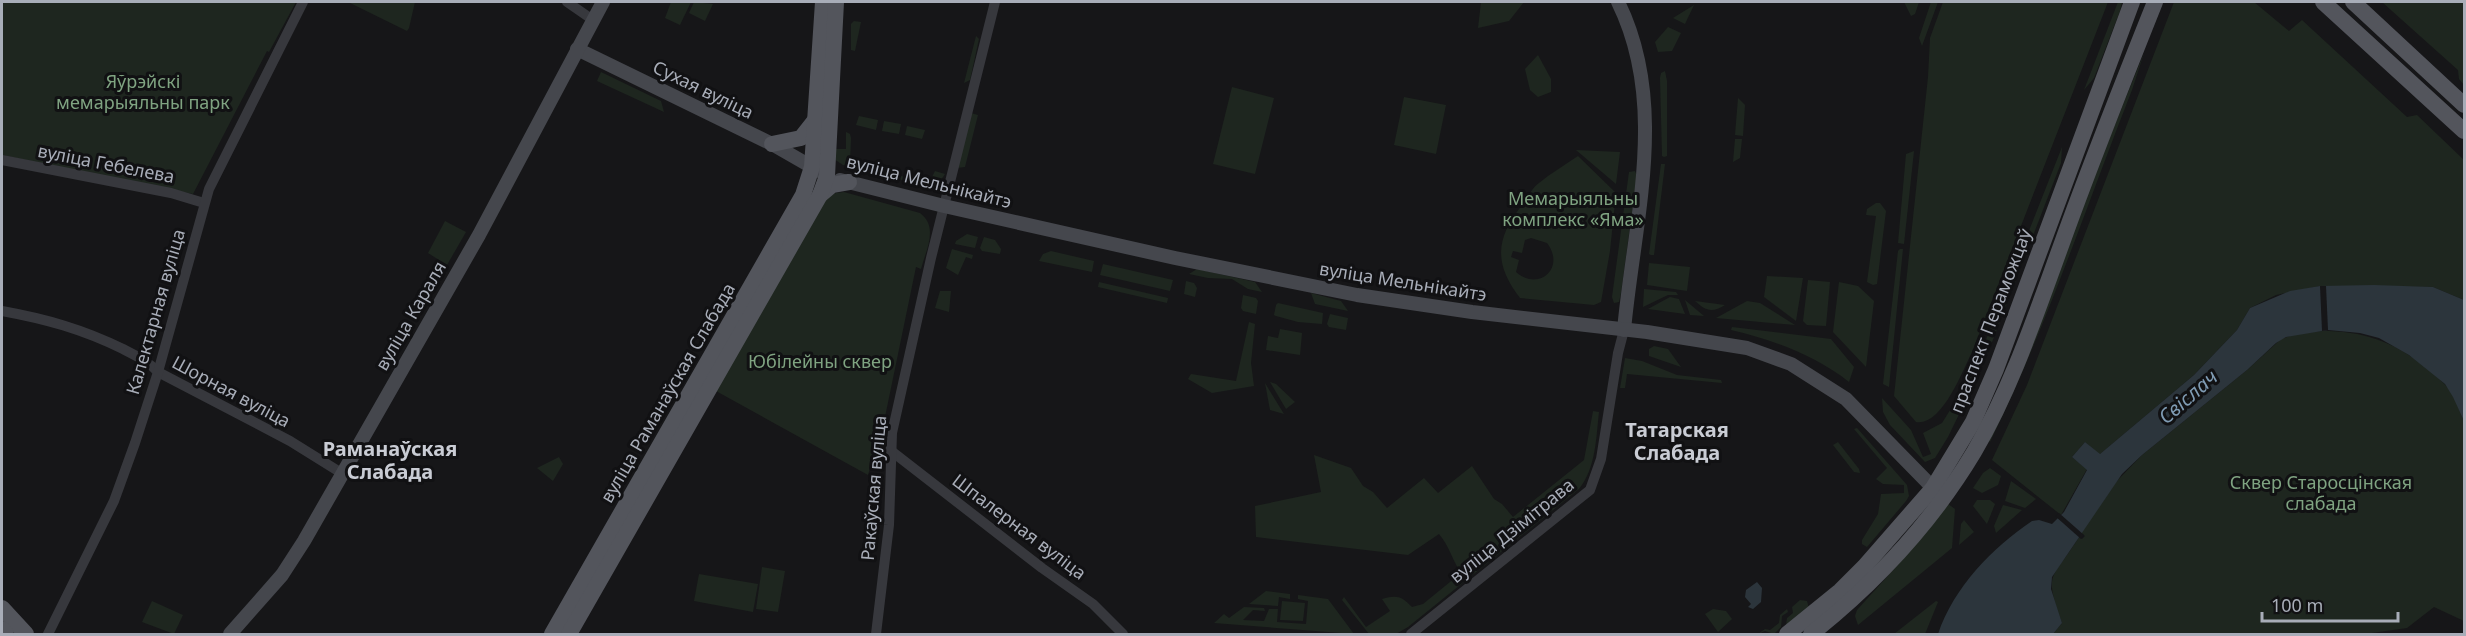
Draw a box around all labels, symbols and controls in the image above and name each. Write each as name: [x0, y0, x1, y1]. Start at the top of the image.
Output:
street label: Сухая вуліца: [649, 54, 758, 124]
park label: Яўрэйскі мемарыяльны парк: [56, 69, 230, 114]
street label: вуліца Гебелева: [36, 138, 177, 188]
street label: вуліца Мельнікайтэ: [844, 149, 1014, 213]
park label: Мемарыяльны комплекс «Яма»: [1502, 186, 1644, 231]
street label: праспект Пераможцаў: [1944, 224, 2037, 416]
street label: Калектарная вуліца: [120, 226, 190, 397]
street label: вуліца Мельнікайтэ: [1318, 256, 1489, 306]
street label: вуліца Караля: [369, 257, 451, 374]
street label: вуліца Раманаўская Слабада: [594, 278, 740, 507]
park label: Юбілейны сквер: [748, 349, 892, 373]
street label: Шорная вуліца: [168, 350, 295, 432]
water label: Свіслач: [2152, 363, 2223, 430]
street label: Ракаўская вуліца: [855, 414, 891, 562]
district label: Татарская Слабада: [1625, 416, 1729, 466]
district label: Раманаўская Слабада: [323, 435, 457, 485]
street label: Шпалерная вуліца: [948, 468, 1091, 584]
park label: Сквер Старосцінская слабада: [2230, 470, 2412, 515]
street label: вуліца Дзімітрава: [1444, 473, 1579, 588]
scale bar: [2262, 585, 2398, 623]
text: 100 m: [2271, 593, 2323, 617]

